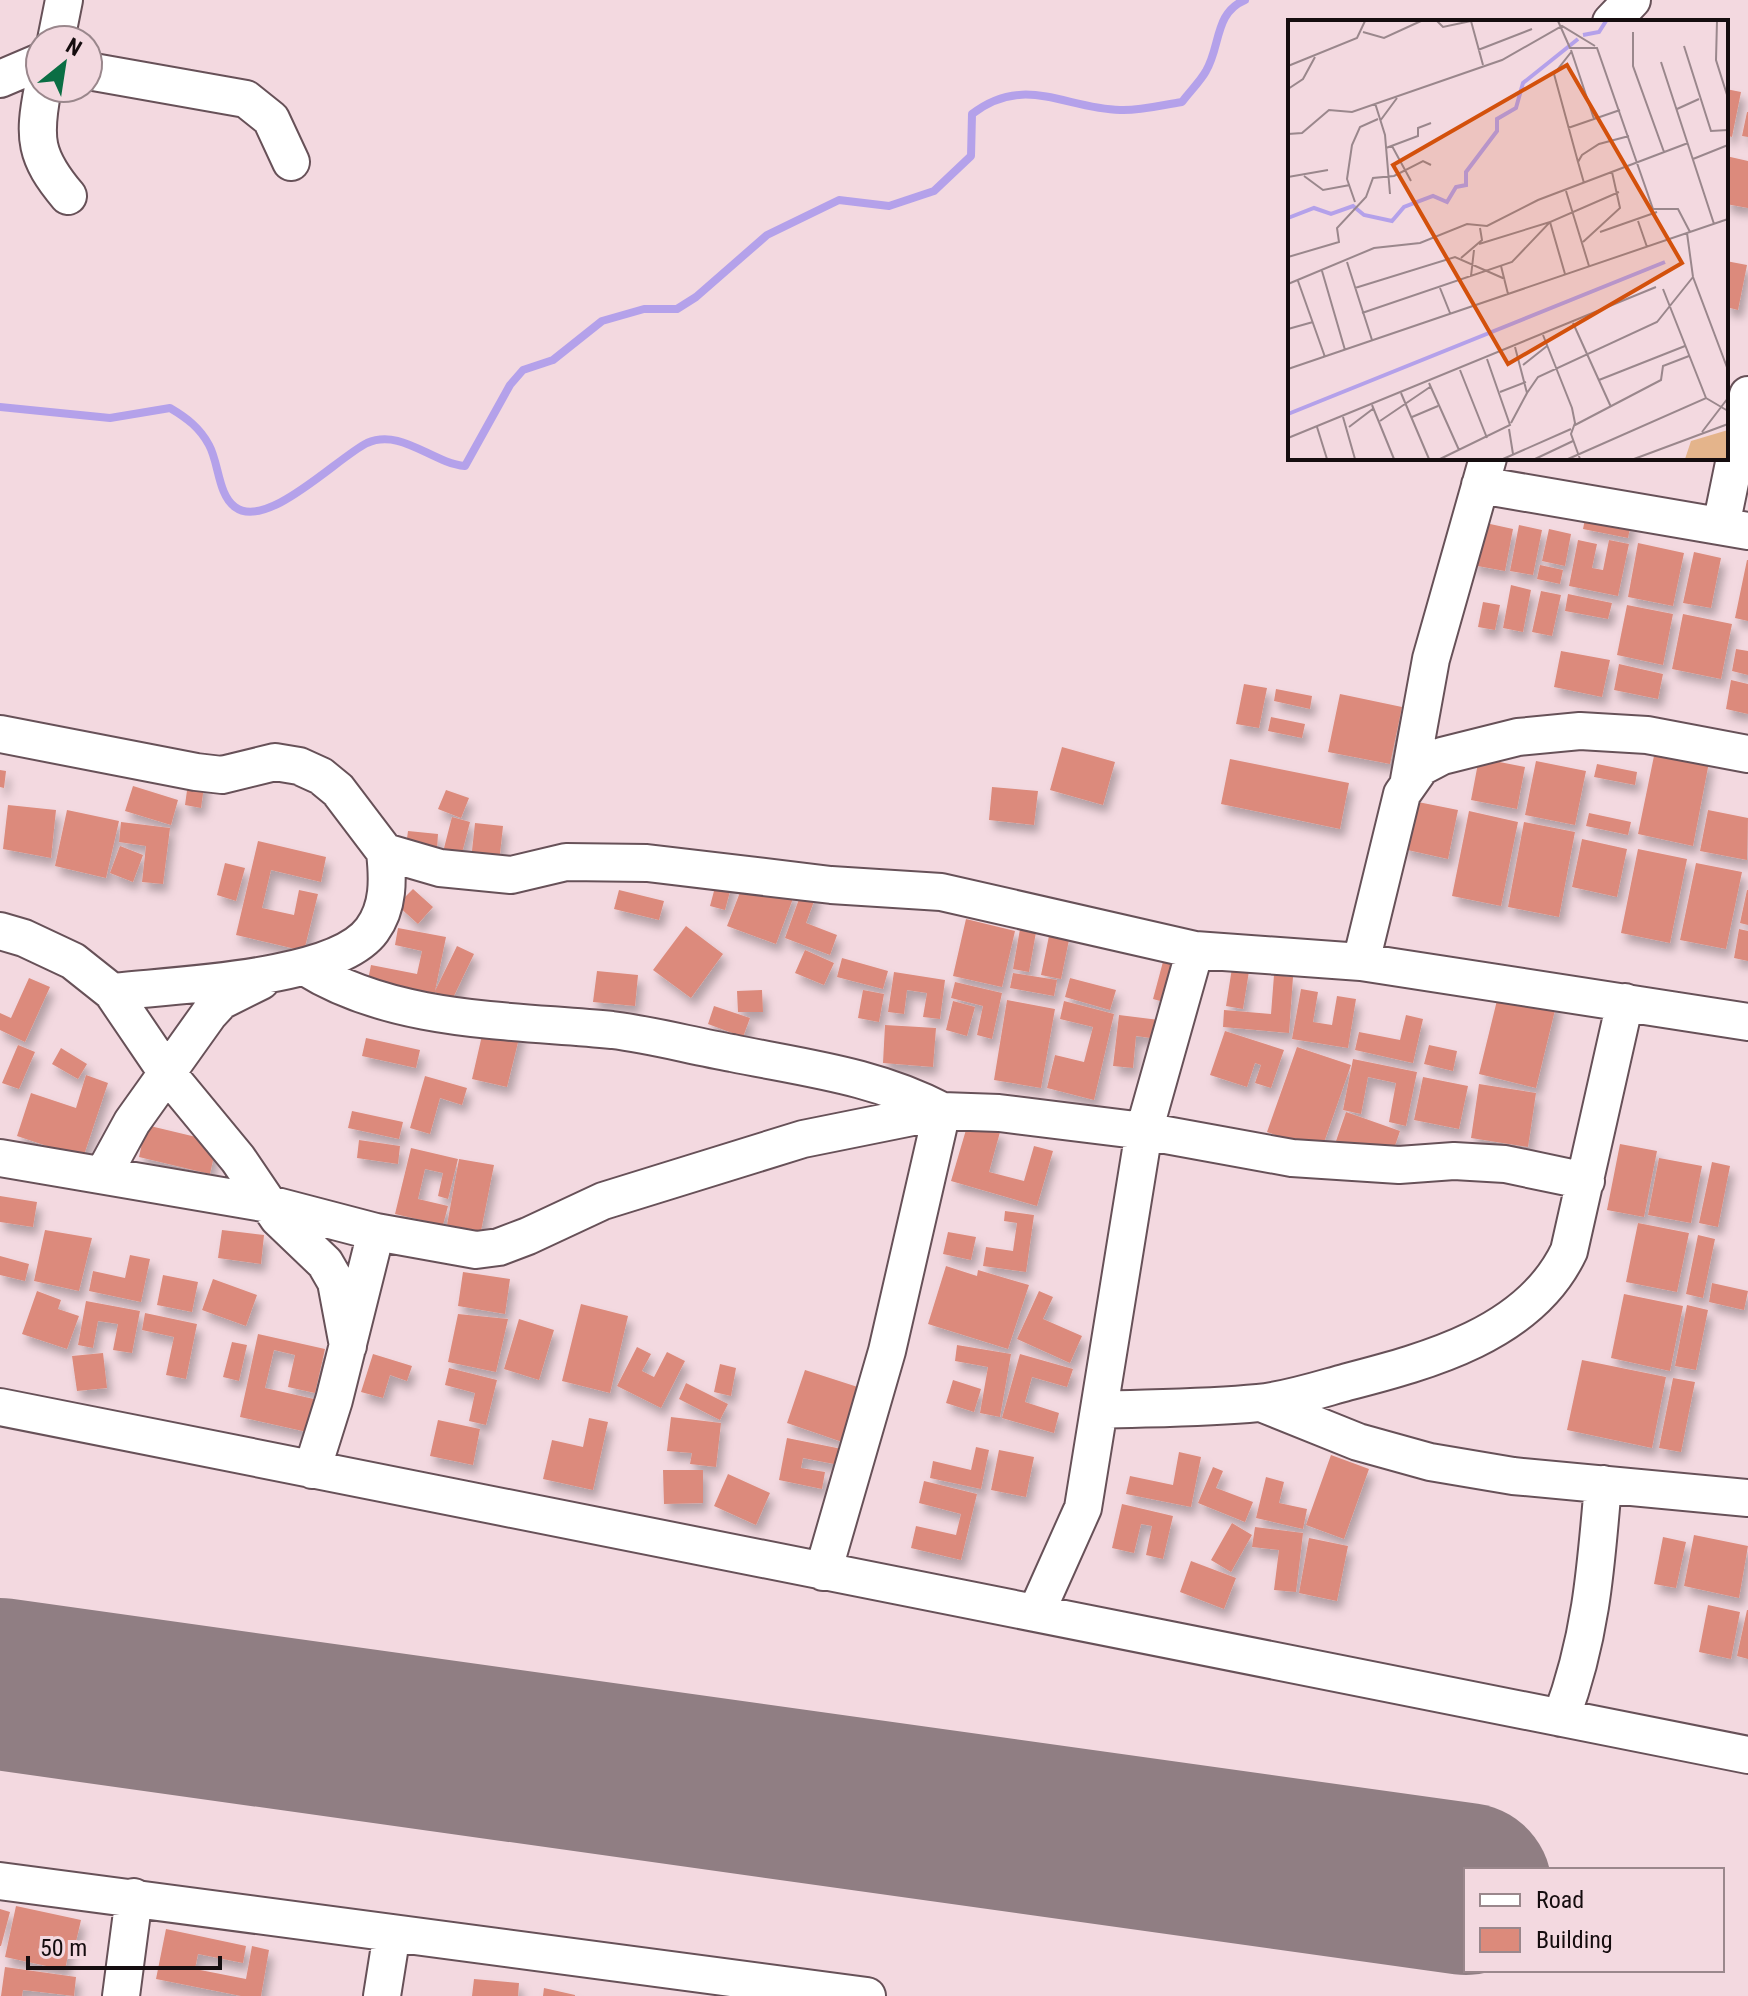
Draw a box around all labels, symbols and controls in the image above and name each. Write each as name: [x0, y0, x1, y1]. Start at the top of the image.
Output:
inset map: [1288, 20, 1728, 460]
north arrow: [24, 24, 104, 104]
text: N: [62, 33, 86, 61]
legend: [1464, 1868, 1724, 1972]
text: Road: [1536, 1886, 1584, 1914]
scale bar: [28, 1920, 220, 1970]
text: Building: [1536, 1926, 1613, 1954]
text: 50 m: [40, 1934, 87, 1962]

